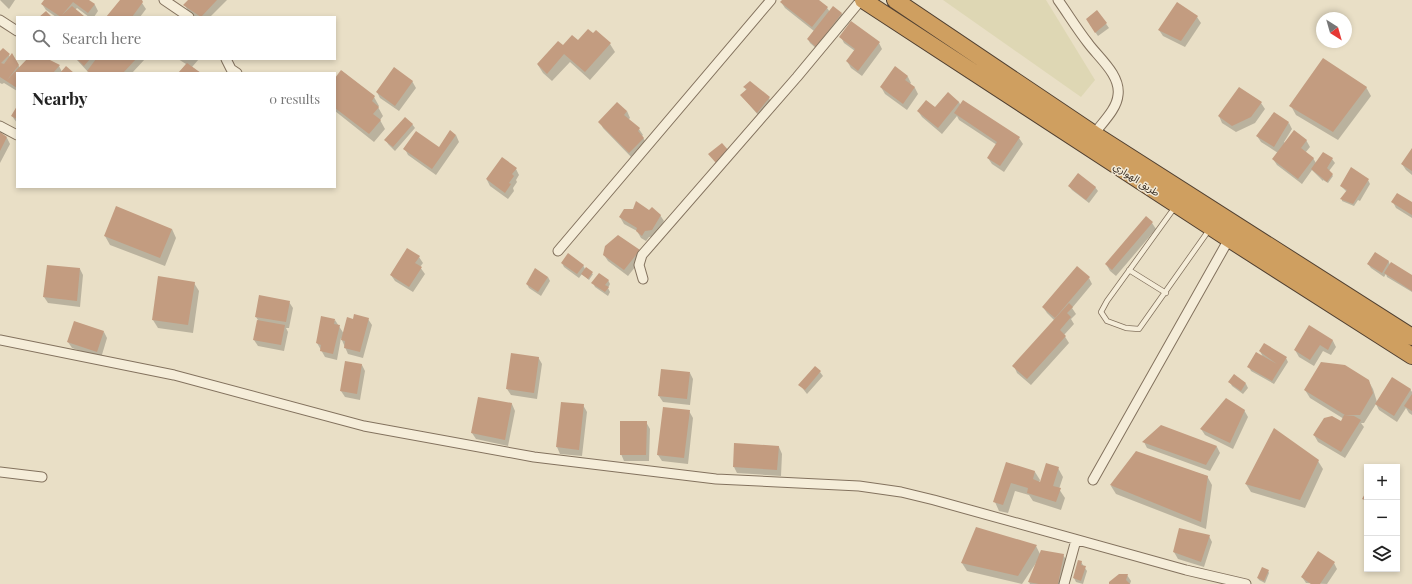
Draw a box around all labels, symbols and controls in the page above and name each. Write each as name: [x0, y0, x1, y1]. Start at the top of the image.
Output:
north arrow: [1316, 12, 1352, 48]
search box: [16, 16, 336, 60]
icon: search: [30, 27, 52, 49]
text: Search here: [62, 28, 141, 48]
text: Nearby: [32, 87, 87, 109]
text: 0 results: [269, 90, 320, 107]
street label: طريق الهواري: [1110, 159, 1163, 200]
map controls: [1364, 464, 1400, 572]
button: +: [1364, 464, 1400, 500]
button: −: [1364, 500, 1400, 536]
button: layers: [1364, 536, 1400, 572]

